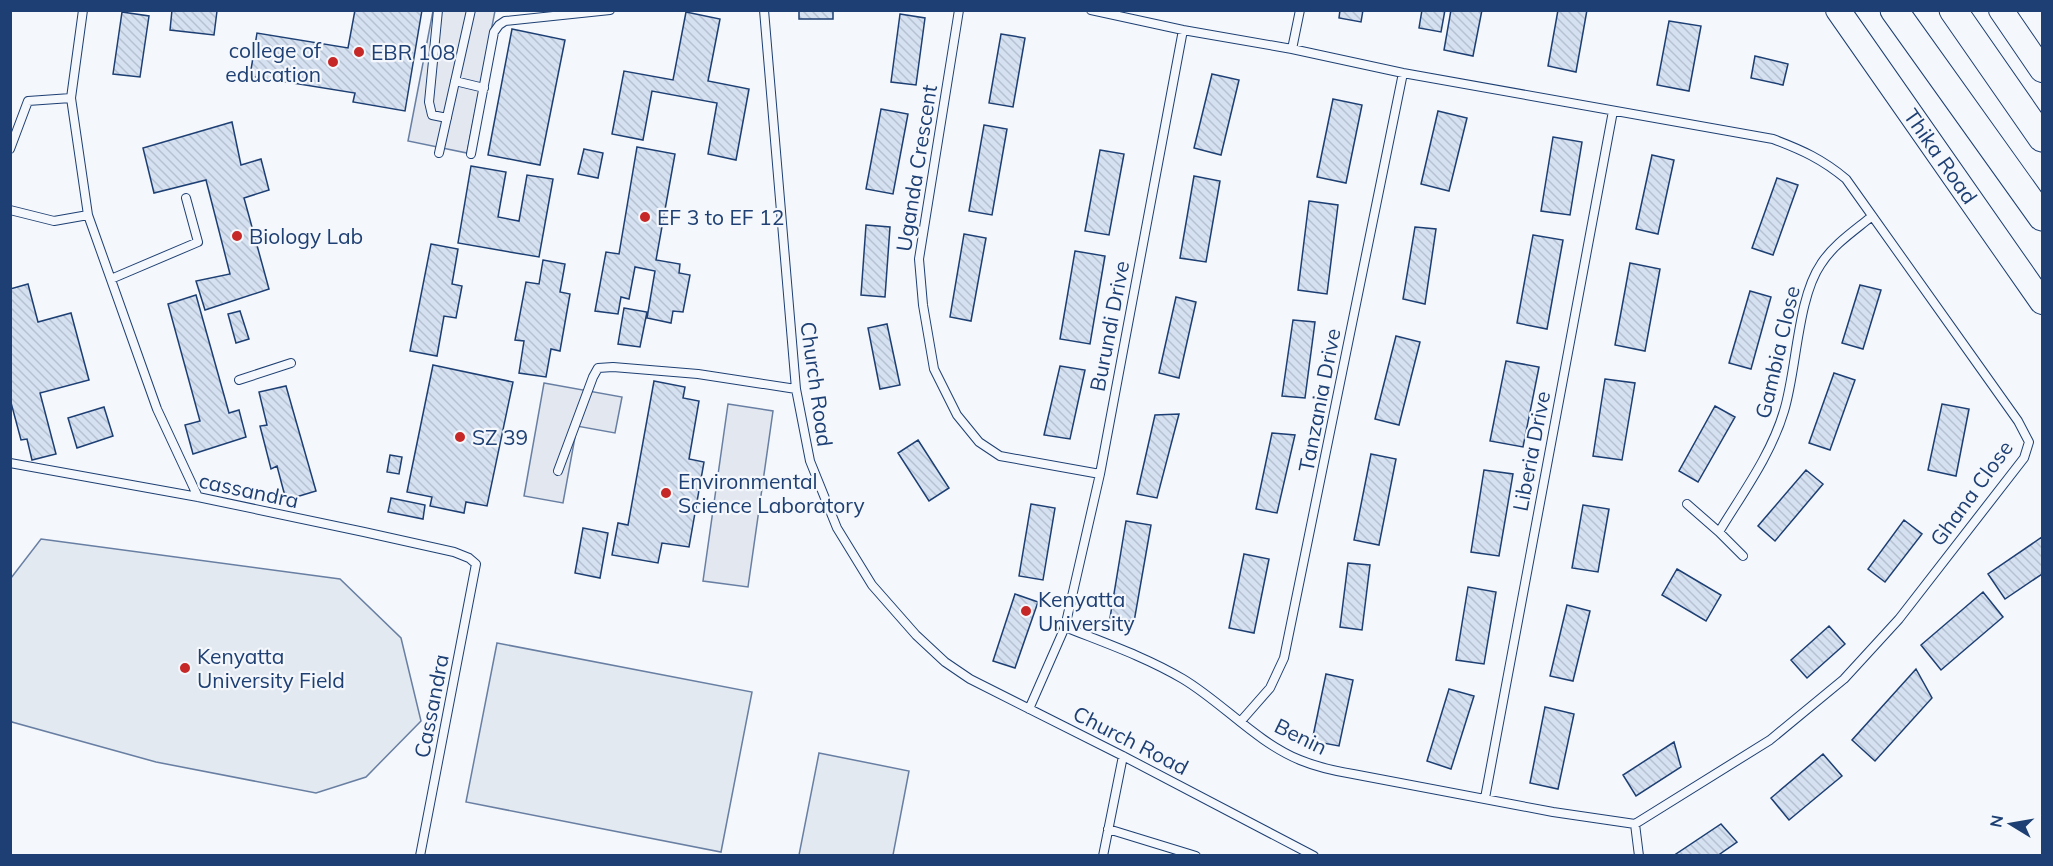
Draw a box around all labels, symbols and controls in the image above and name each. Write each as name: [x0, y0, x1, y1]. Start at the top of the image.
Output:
place label: college of education: [225, 37, 322, 87]
place label: EBR 108: [371, 39, 455, 65]
marker: EBR 108: [352, 45, 366, 59]
marker: college of education: [326, 55, 340, 69]
street label: Uganda Crescent: [890, 83, 942, 253]
street label: Thika Road: [1899, 103, 1983, 209]
place label: EF 3 to EF 12: [657, 204, 784, 230]
marker: EF 3 to EF 12: [638, 210, 652, 224]
place label: Biology Lab: [249, 223, 363, 249]
marker: Biology Lab: [230, 229, 244, 243]
street label: Burundi Drive: [1084, 259, 1134, 393]
street label: Gambia Close: [1749, 283, 1805, 421]
street label: Church Road: [795, 320, 839, 448]
street label: Tanzania Drive: [1292, 326, 1346, 474]
street label: Liberia Drive: [1507, 389, 1555, 513]
place label: SZ 39: [472, 424, 528, 450]
marker: SZ 39: [453, 430, 467, 444]
street label: Ghana Close: [1924, 435, 2018, 551]
street label: cassandra: [197, 467, 301, 513]
place label: Environmental Science Laboratory: [678, 468, 865, 518]
marker: Environmental Science Laboratory: [659, 486, 673, 500]
place label: Kenyatta University: [1038, 586, 1135, 636]
marker: Kenyatta University: [1019, 604, 1033, 618]
place label: Kenyatta University Field: [197, 643, 345, 693]
street label: Cassandra: [408, 652, 454, 760]
marker: Kenyatta University Field: [178, 661, 192, 675]
street label: Church Road: [1069, 700, 1193, 780]
street label: Benin: [1270, 712, 1332, 760]
north arrow: [1981, 794, 2041, 854]
text: N: [1985, 813, 2007, 829]

